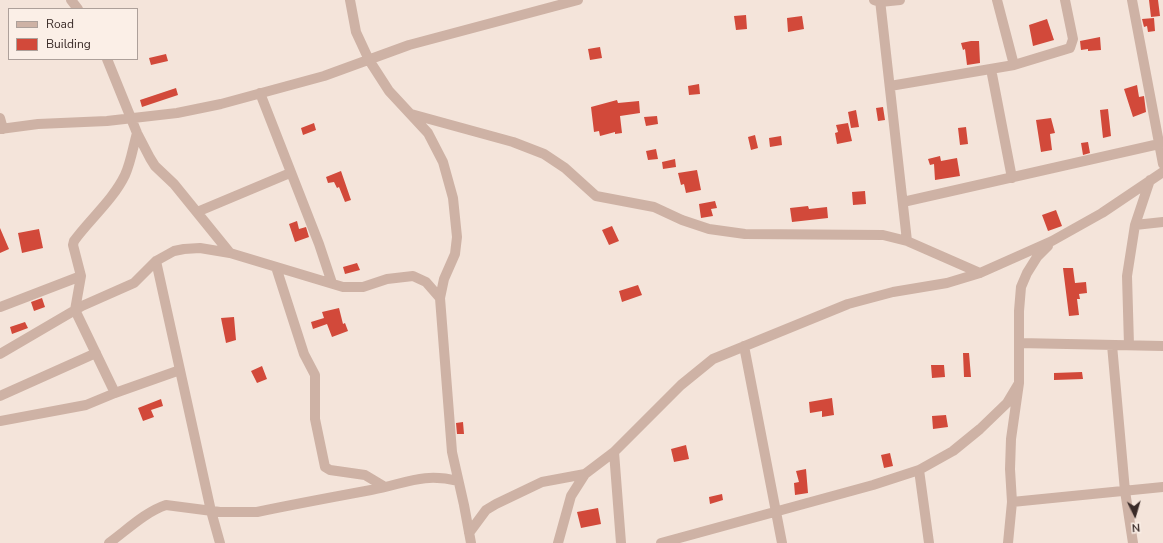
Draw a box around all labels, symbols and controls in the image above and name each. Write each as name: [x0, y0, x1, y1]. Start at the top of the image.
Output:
legend: [8, 8, 138, 60]
text: Road: [46, 16, 74, 32]
text: Building: [46, 36, 91, 52]
north arrow: [1115, 495, 1155, 535]
text: N: [1131, 520, 1141, 535]

